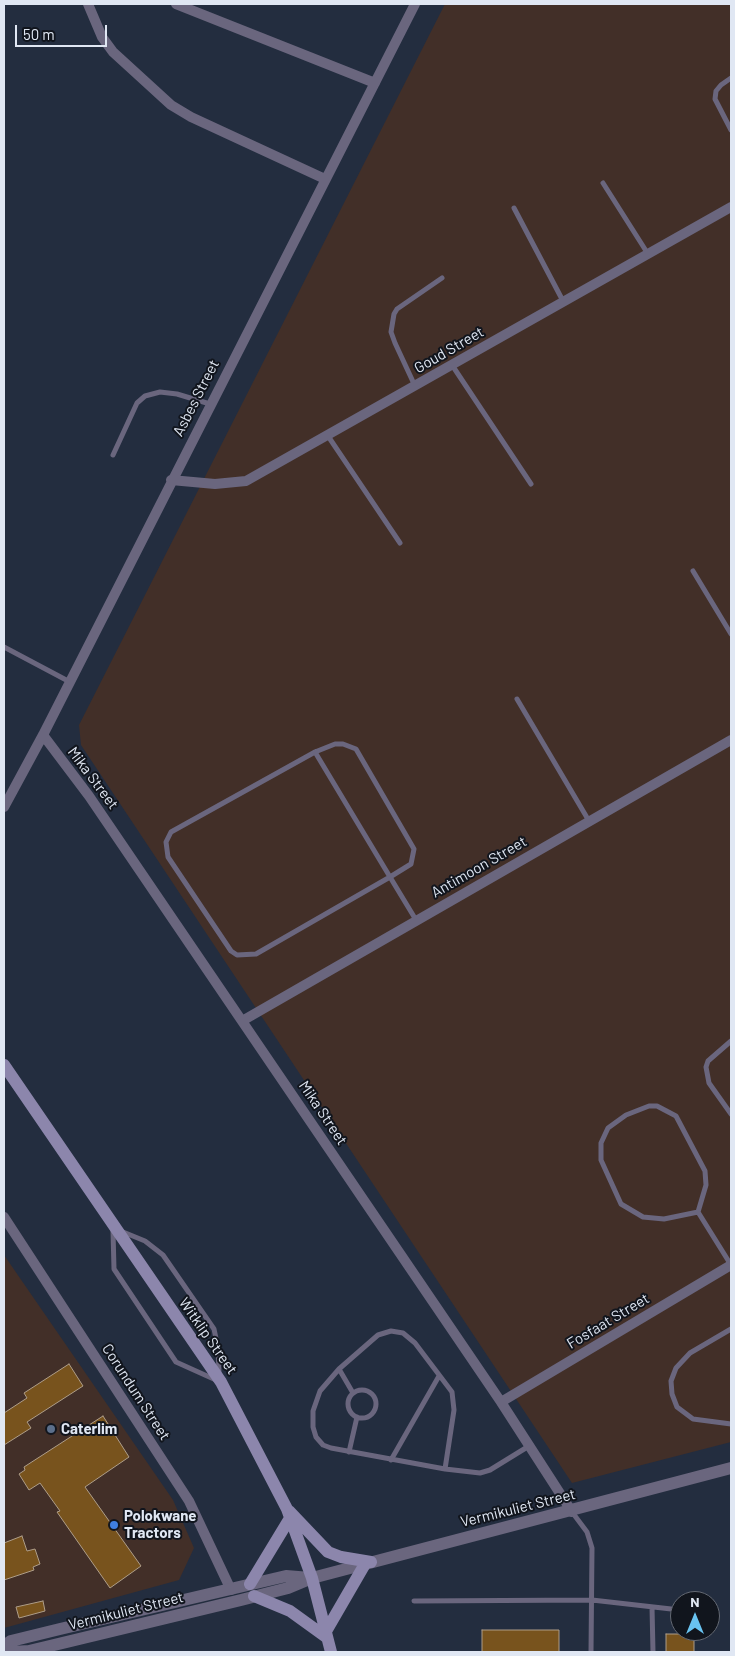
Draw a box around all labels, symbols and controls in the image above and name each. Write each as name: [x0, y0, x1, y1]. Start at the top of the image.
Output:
scale bar: [18, 15, 110, 47]
text: 50 m: [23, 25, 55, 43]
street label: Goud Street: [411, 323, 487, 377]
street label: Asbes Street: [169, 357, 223, 439]
street label: Mika Street: [64, 743, 122, 813]
street label: Antimoon Street: [428, 832, 530, 902]
street label: Mika Street: [295, 1077, 351, 1149]
street label: Fosfaat Street: [563, 1289, 653, 1353]
street label: Witklip Street: [175, 1294, 241, 1378]
street label: Corundum Street: [98, 1340, 174, 1444]
place label: Caterlim: [61, 1420, 117, 1438]
marker: Caterlim: [45, 1423, 57, 1435]
street label: Vermikuliet Street: [459, 1485, 577, 1531]
place label: Polokwane Tractors: [124, 1507, 196, 1542]
marker: Polokwane Tractors: [108, 1519, 120, 1531]
street label: Vermikuliet Street: [67, 1588, 185, 1634]
north arrow: [670, 1591, 720, 1641]
text: N: [690, 1593, 700, 1610]

